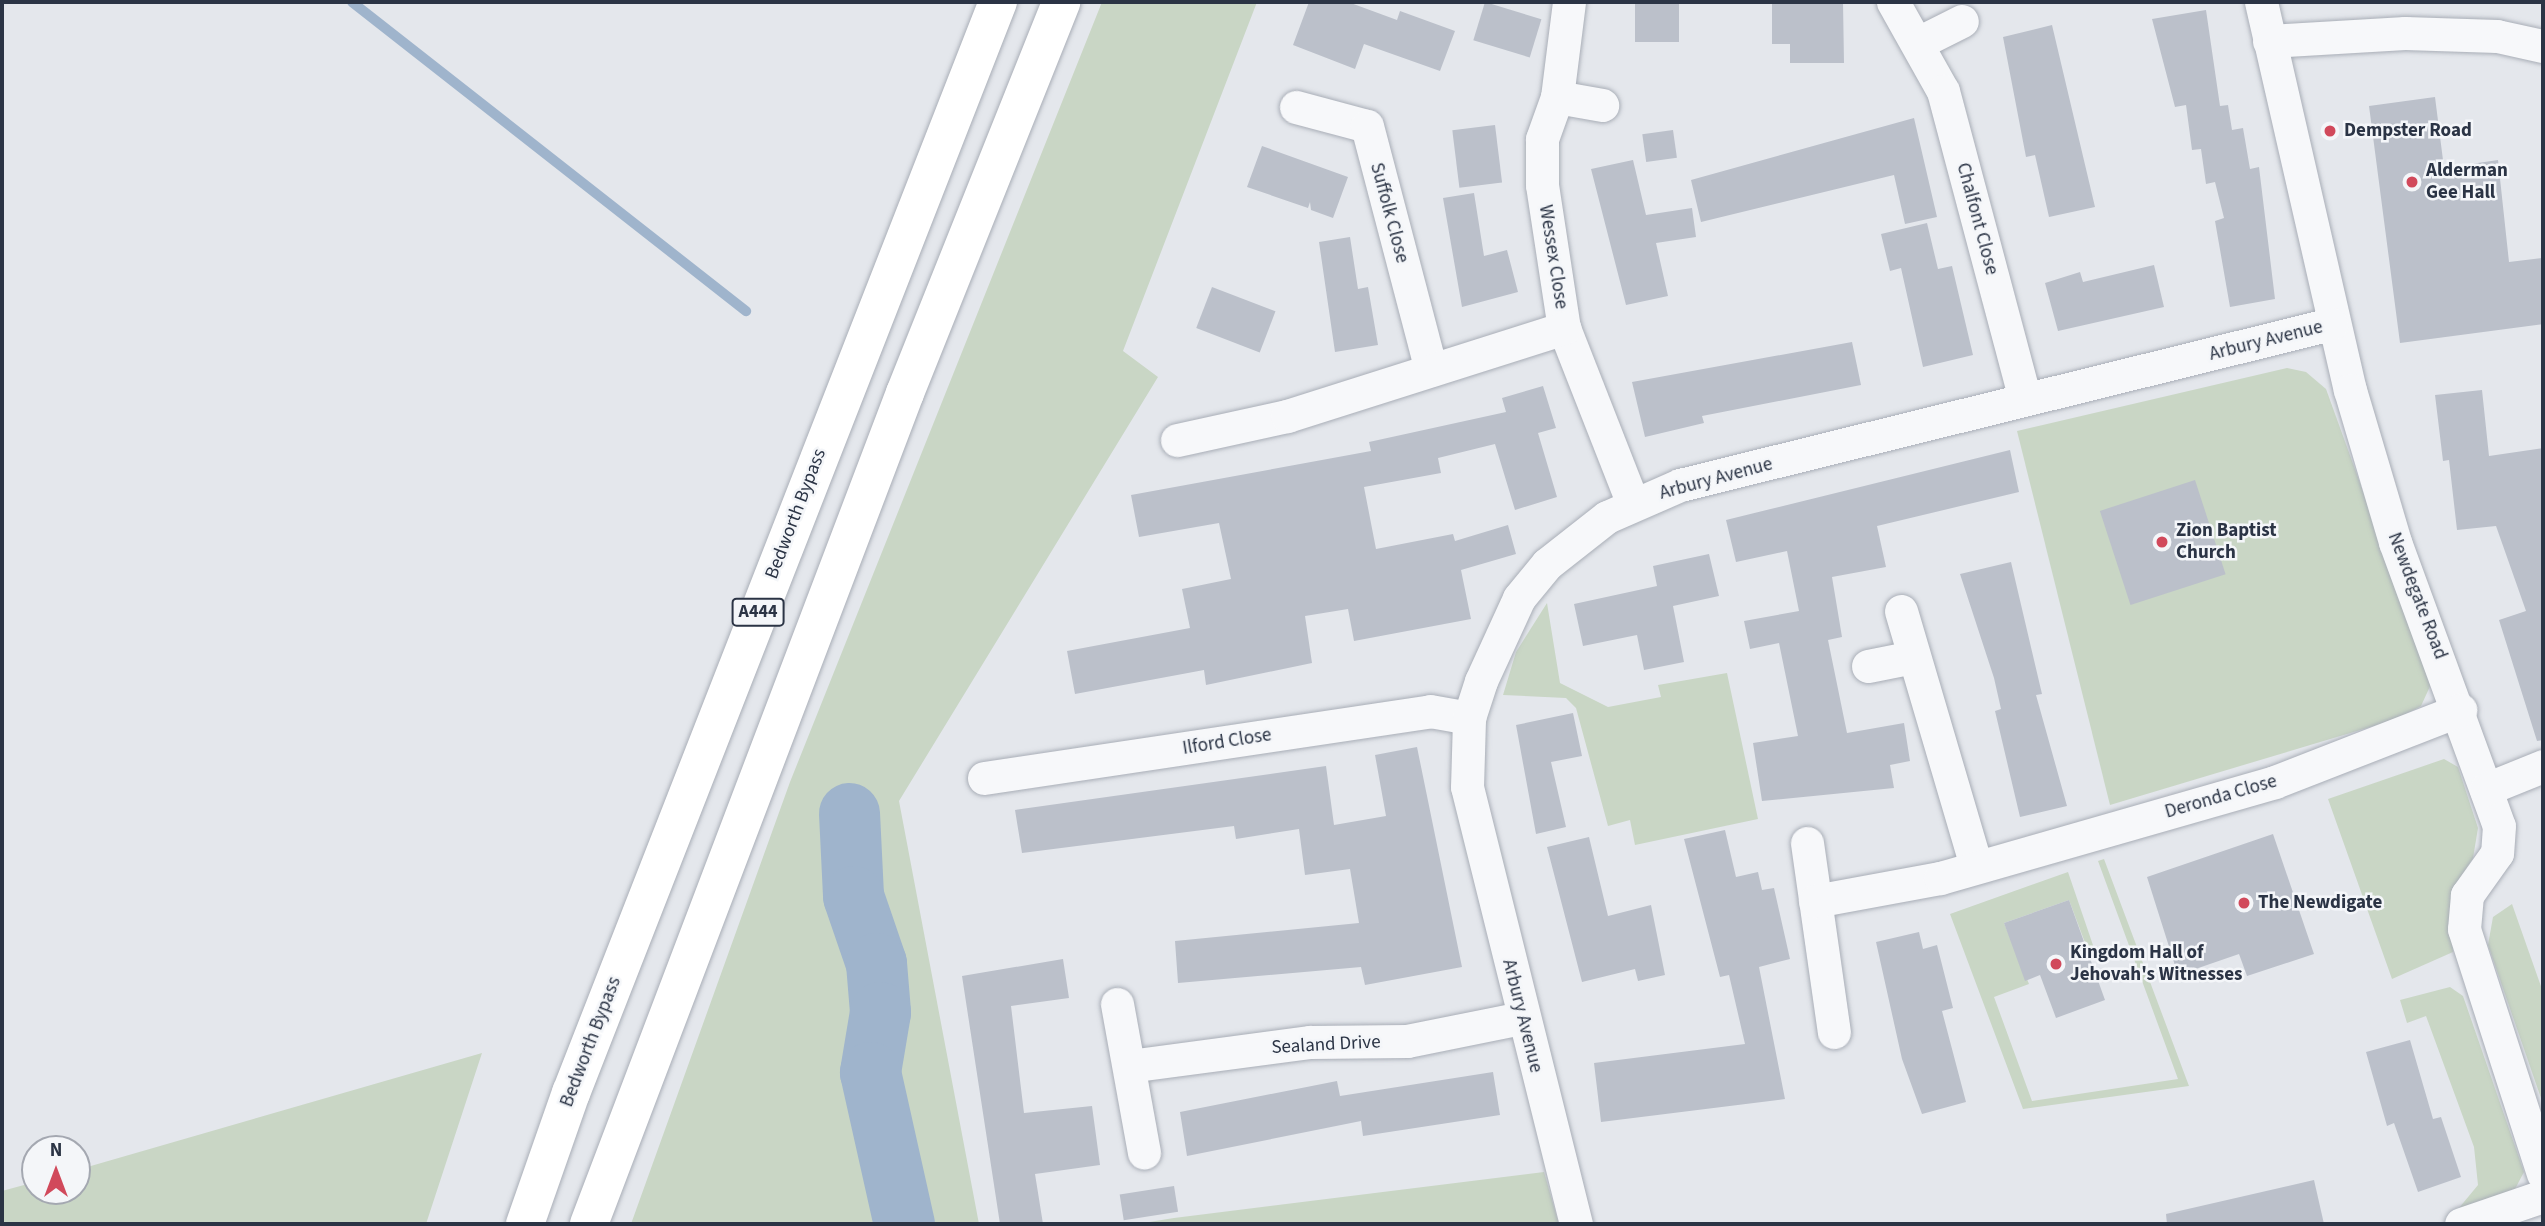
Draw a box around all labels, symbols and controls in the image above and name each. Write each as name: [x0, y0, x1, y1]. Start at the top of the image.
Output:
place label: Dempster Road: [2344, 120, 2472, 142]
marker: Dempster Road: [2322, 123, 2338, 139]
street label: Suffolk Close: [1365, 160, 1413, 266]
street label: Chalfont Close: [1951, 160, 2003, 278]
place label: Alderman Gee Hall: [2426, 160, 2508, 204]
marker: Alderman Gee Hall: [2404, 174, 2420, 190]
street label: Wessex Close: [1534, 203, 1572, 311]
street label: Arbury Avenue: [2207, 316, 2325, 366]
street label: Bedworth Bypass: [761, 446, 831, 582]
street label: Arbury Avenue: [1657, 453, 1775, 505]
place label: Zion Baptist Church: [2176, 520, 2276, 564]
street label: Newdegate Road: [2382, 529, 2452, 663]
marker: Zion Baptist Church: [2154, 534, 2170, 550]
road number: A444: [730, 598, 786, 626]
street label: Ilford Close: [1181, 724, 1273, 760]
street label: Deronda Close: [2162, 770, 2280, 824]
place label: The Newdigate: [2258, 892, 2382, 914]
marker: The Newdigate: [2236, 895, 2252, 911]
place label: Kingdom Hall of Jehovah's Witnesses: [2070, 942, 2242, 986]
marker: Kingdom Hall of Jehovah's Witnesses: [2048, 956, 2064, 972]
street label: Arbury Avenue: [1497, 957, 1547, 1075]
street label: Bedworth Bypass: [556, 974, 626, 1110]
street label: Sealand Drive: [1271, 1031, 1381, 1059]
north arrow: [21, 1135, 91, 1205]
text: N: [50, 1137, 62, 1164]

